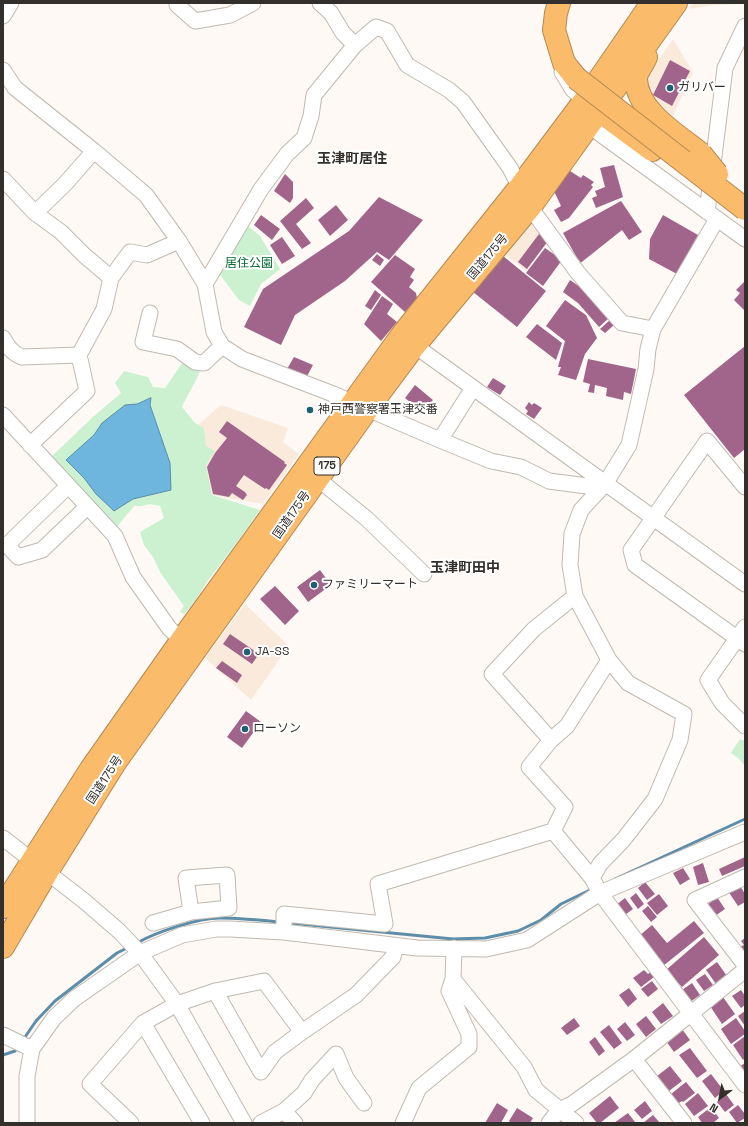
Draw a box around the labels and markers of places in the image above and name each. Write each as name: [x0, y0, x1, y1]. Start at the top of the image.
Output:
place label: ガリバー: [678, 81, 726, 95]
marker: ガリバー: [665, 83, 675, 93]
place label: 神戸西警察署玉津交番: [318, 403, 438, 417]
marker: 神戸西警察署玉津交番: [305, 405, 315, 415]
place label: ファミリーマート: [322, 578, 418, 592]
marker: ファミリーマート: [309, 580, 319, 590]
place label: JA-SS: [255, 645, 289, 659]
marker: JA-SS: [242, 647, 252, 657]
place label: ローソン: [253, 722, 301, 736]
marker: ローソン: [240, 724, 250, 734]

